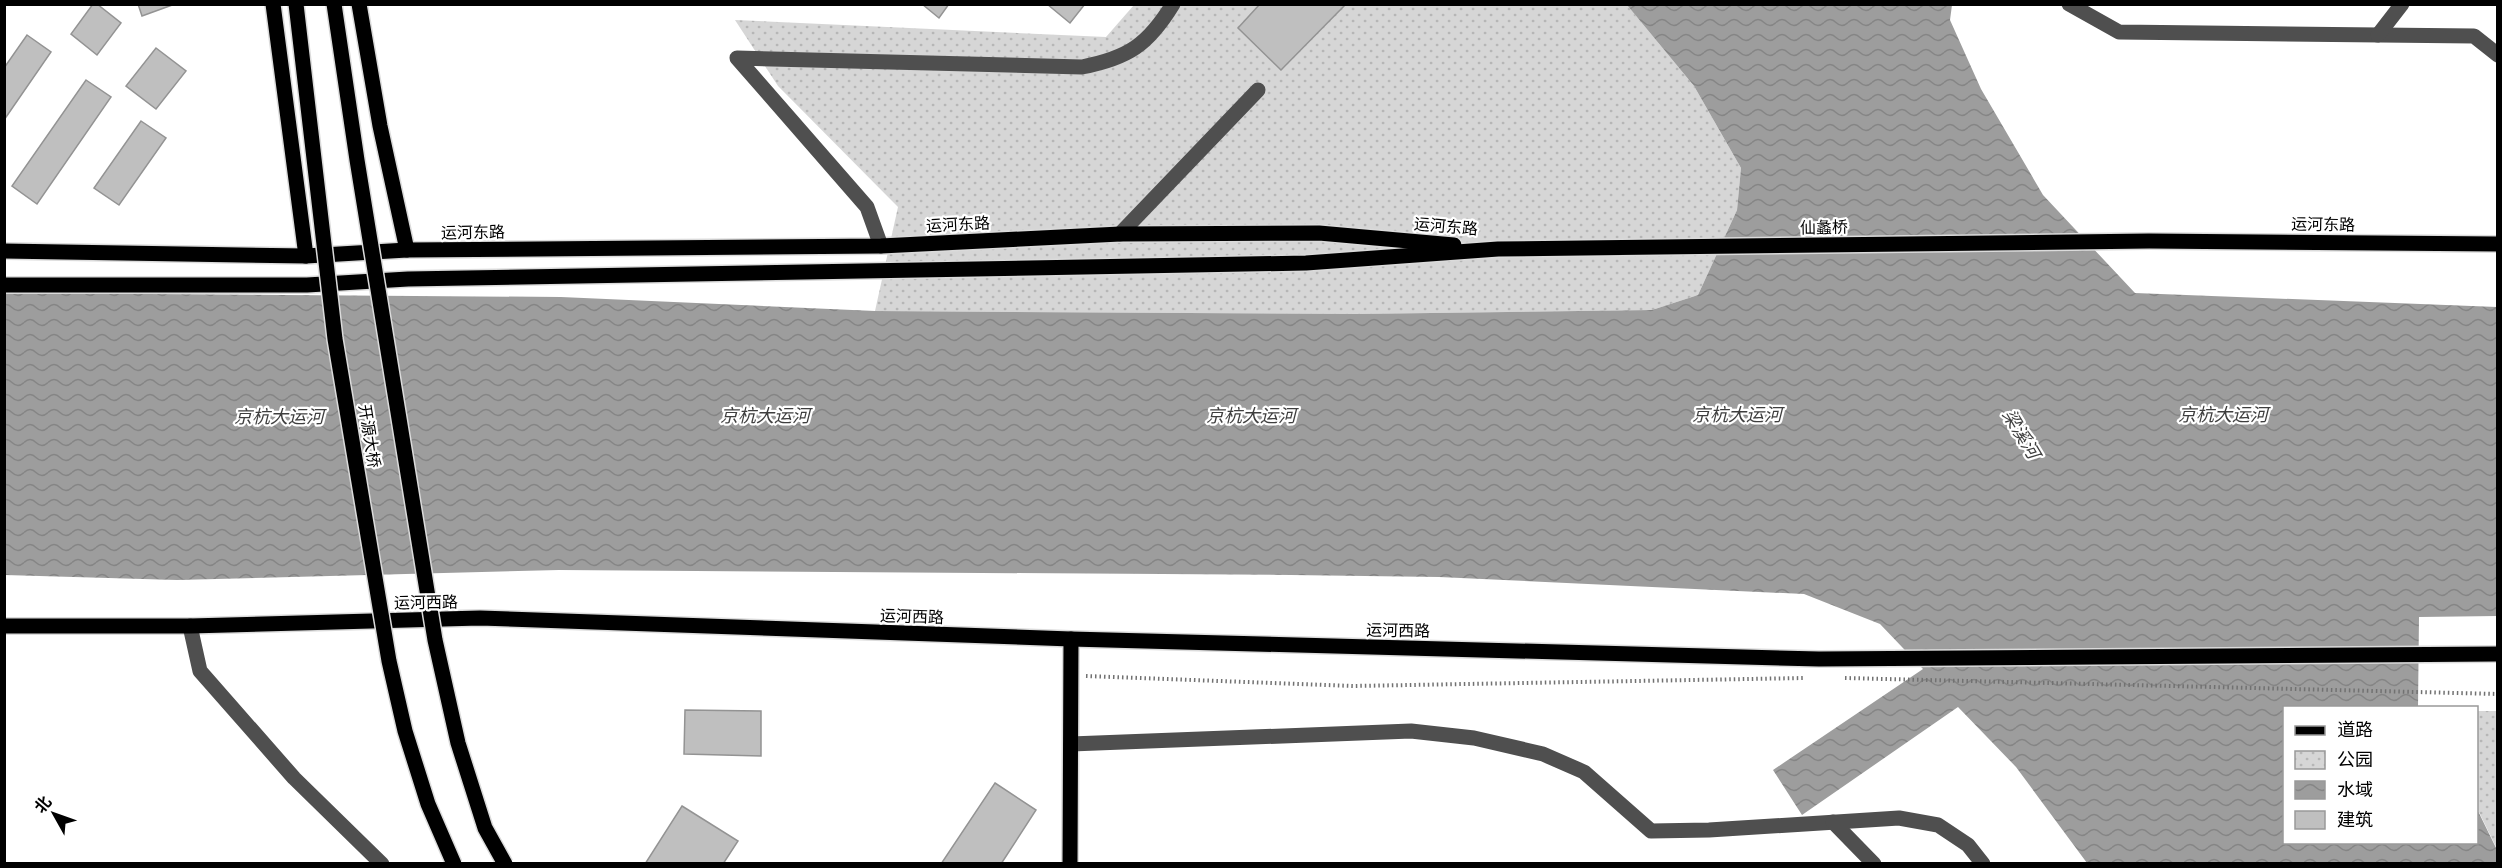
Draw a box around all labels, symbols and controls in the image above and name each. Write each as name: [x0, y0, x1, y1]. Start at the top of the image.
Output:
street label: 运河东路: [926, 213, 990, 236]
street label: 运河东路: [1413, 214, 1479, 239]
street label: 运河东路: [2291, 214, 2355, 235]
street label: 仙蠡桥: [1800, 218, 1848, 237]
street label: 运河东路: [441, 222, 505, 243]
street label: 开源大桥: [355, 403, 384, 469]
water label: 京杭大运河: [1692, 404, 1785, 425]
water label: 京杭大运河: [2178, 404, 2271, 425]
water label: 京杭大运河: [720, 405, 813, 426]
water label: 京杭大运河: [1206, 405, 1299, 426]
water label: 梁溪河: [1999, 405, 2046, 465]
water label: 京杭大运河: [234, 406, 327, 427]
street label: 运河西路: [394, 592, 458, 613]
street label: 运河西路: [880, 606, 944, 627]
street label: 运河西路: [1366, 620, 1430, 641]
legend: [2283, 706, 2478, 844]
text: 道路: [2337, 719, 2373, 740]
text: 公园: [2337, 749, 2373, 770]
text: 水域: [2337, 779, 2373, 800]
north arrow: [24, 784, 84, 844]
text: 北: [30, 792, 55, 817]
text: 建筑: [2337, 809, 2373, 830]

